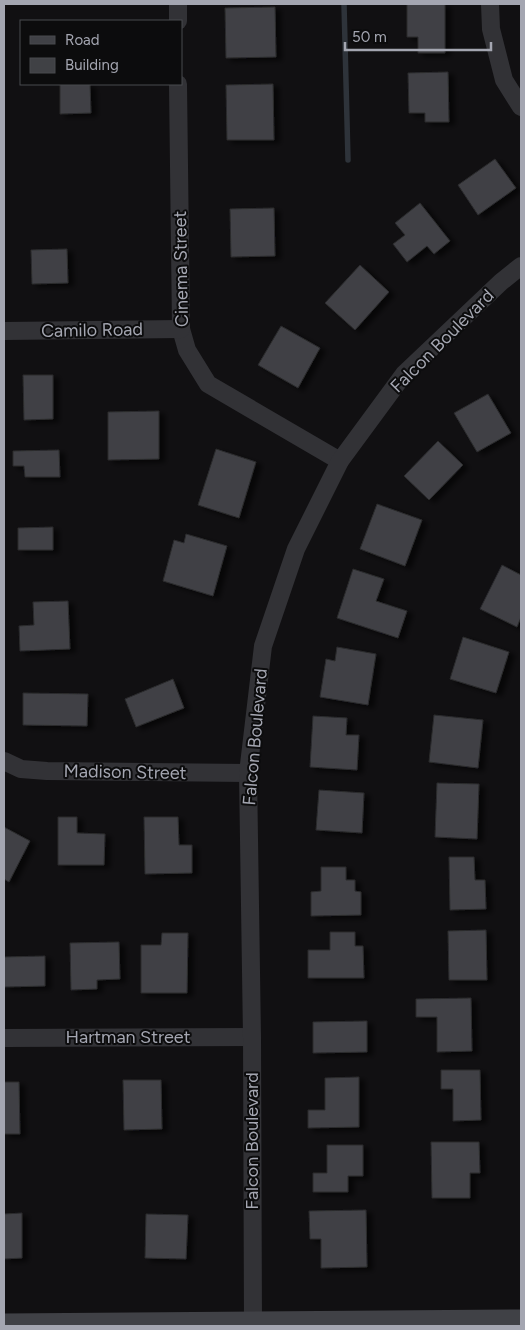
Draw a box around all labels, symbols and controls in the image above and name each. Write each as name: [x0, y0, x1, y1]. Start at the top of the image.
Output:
legend: [20, 20, 182, 85]
scale bar: [345, 20, 491, 52]
text: 50 m: [352, 28, 387, 46]
text: Road: [65, 31, 100, 49]
text: Building: [65, 56, 119, 74]
street label: Cinema Street: [169, 210, 193, 327]
street label: Falcon Boulevard: [386, 285, 498, 397]
street label: Camilo Road: [41, 318, 143, 342]
street label: Falcon Boulevard: [238, 668, 272, 806]
street label: Madison Street: [63, 760, 187, 784]
street label: Hartman Street: [66, 1026, 191, 1048]
street label: Falcon Boulevard: [241, 1072, 263, 1210]

